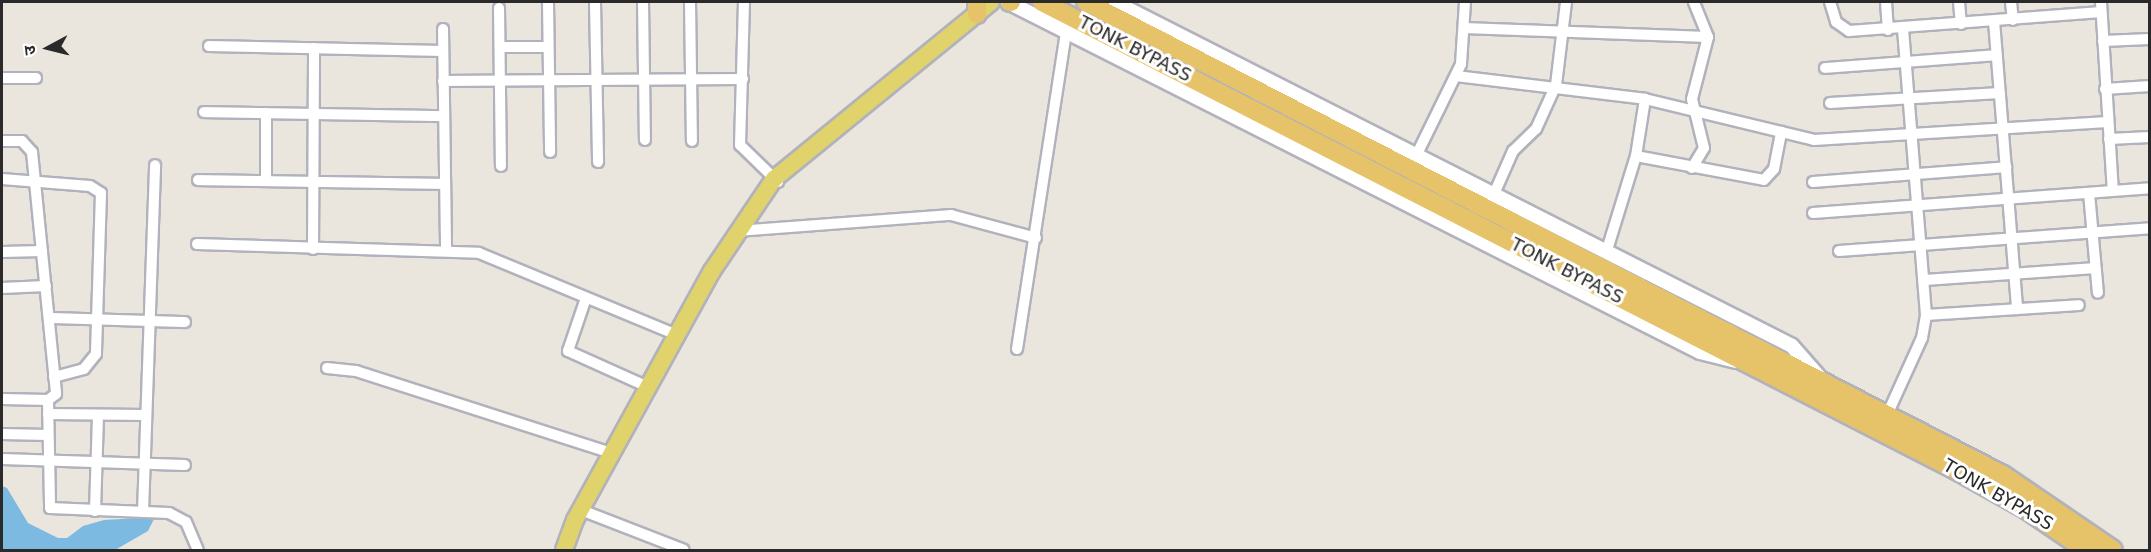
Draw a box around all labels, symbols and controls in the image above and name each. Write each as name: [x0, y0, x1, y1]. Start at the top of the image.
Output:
street label: TONK BYPASS: [1075, 11, 1195, 87]
north arrow: [18, 18, 78, 78]
text: उ: [20, 44, 40, 56]
street label: TONK BYPASS: [1507, 233, 1627, 309]
street label: TONK BYPASS: [1939, 455, 2057, 535]

